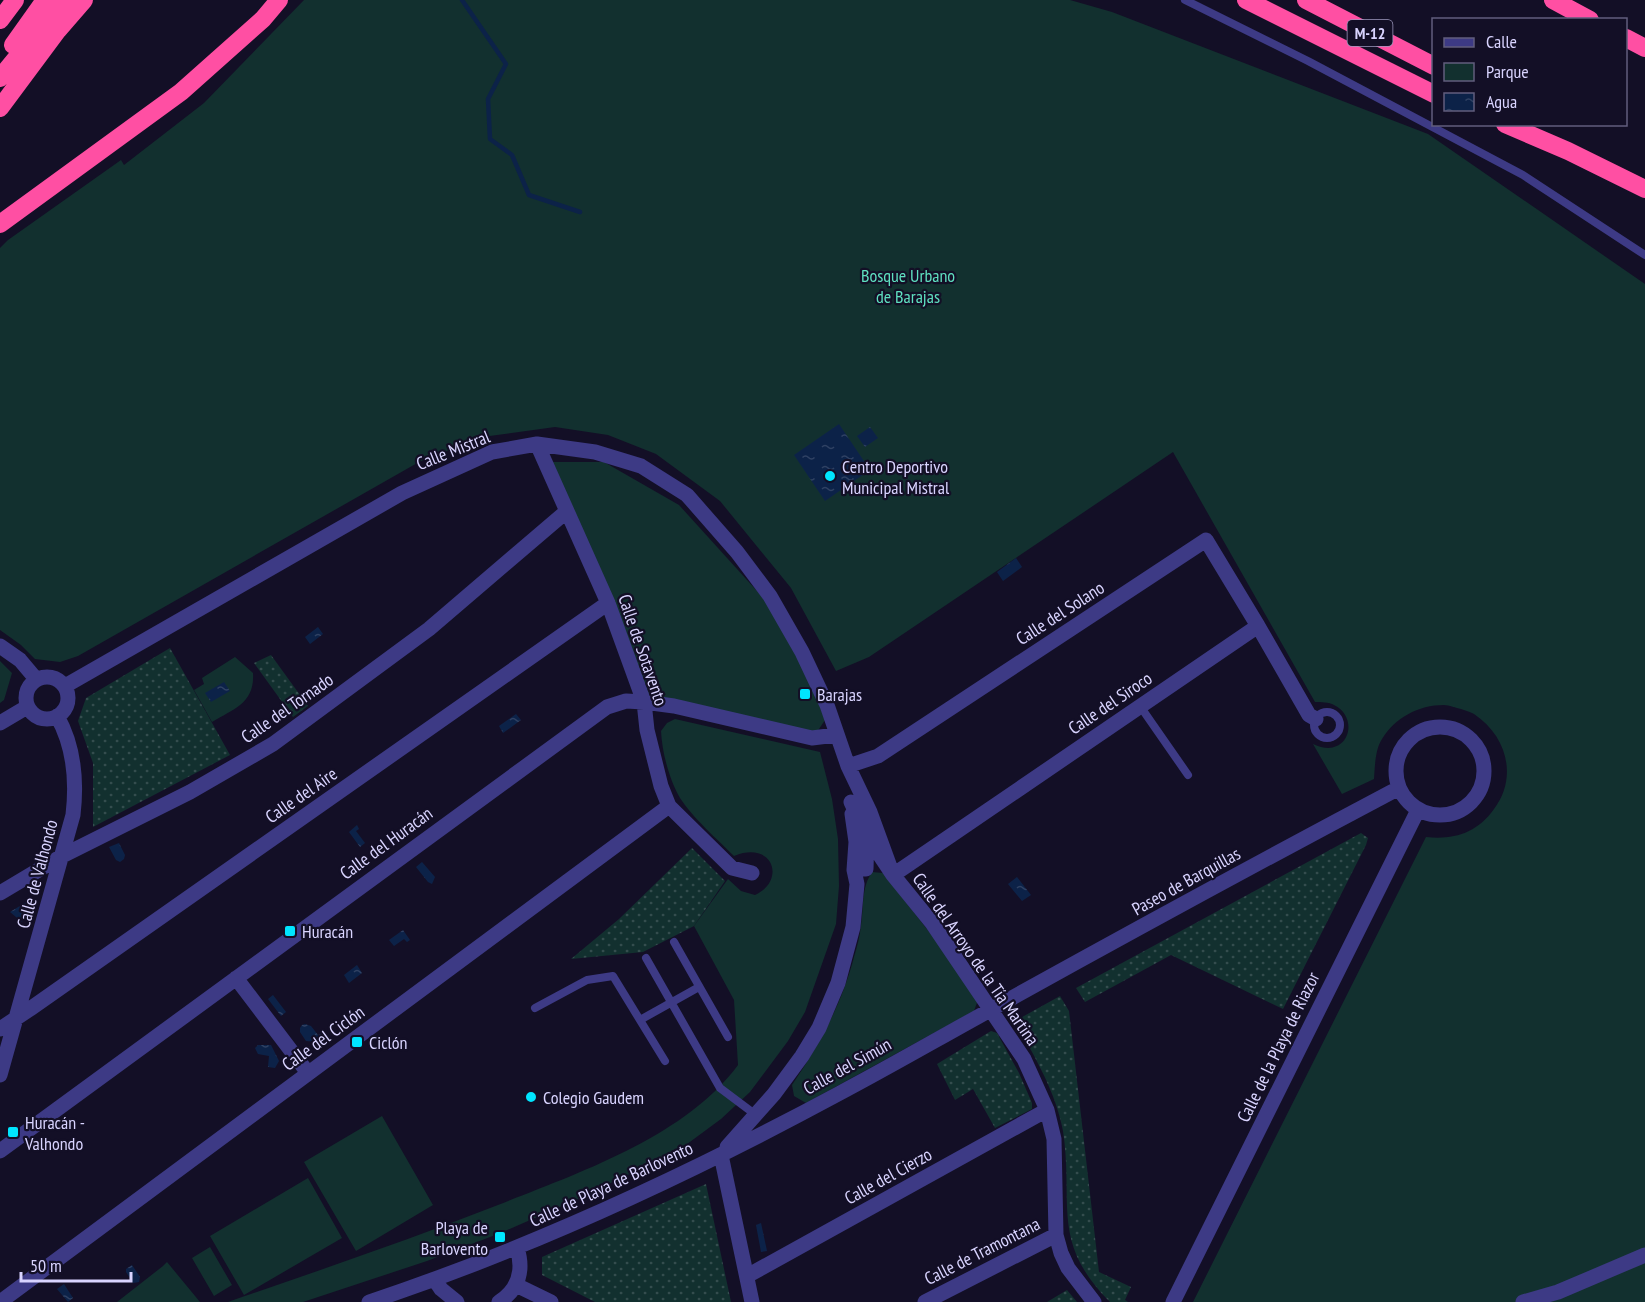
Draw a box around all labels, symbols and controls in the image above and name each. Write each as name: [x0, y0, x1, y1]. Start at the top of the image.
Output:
legend: [1432, 18, 1627, 126]
road number: M-12: [1348, 20, 1392, 46]
text: Calle: [1486, 30, 1517, 53]
text: Parque: [1486, 60, 1529, 83]
text: Agua: [1486, 90, 1517, 113]
park label: Bosque Urbano de Barajas: [861, 264, 955, 308]
street label: Calle Mistral: [413, 425, 494, 475]
place label: Centro Deportivo Municipal Mistral: [842, 455, 950, 499]
marker: Centro Deportivo Municipal Mistral: [823, 469, 837, 483]
street label: Calle del Solano: [1012, 576, 1109, 650]
street label: Calle de Sotavento: [613, 591, 673, 709]
street label: Calle del Siroco: [1064, 666, 1157, 739]
street label: Calle del Tornado: [236, 668, 338, 748]
place label: Barajas: [817, 683, 862, 706]
marker: Barajas: [798, 687, 812, 701]
street label: Calle del Aire: [261, 762, 341, 828]
street label: Calle del Huracán: [335, 802, 437, 884]
street label: Calle de Valhondo: [11, 817, 63, 931]
street label: Paseo de Barquillas: [1128, 842, 1244, 920]
street label: Calle del Arroyo de la Tía Martina: [908, 868, 1044, 1050]
place label: Huracán: [302, 920, 353, 943]
marker: Huracán: [283, 924, 297, 938]
street label: Calle de la Playa de Riazor: [1232, 968, 1324, 1126]
street label: Calle del Ciclón: [277, 1000, 369, 1076]
place label: Ciclón: [369, 1031, 407, 1054]
street label: Calle del Simún: [799, 1032, 895, 1100]
marker: Ciclón: [350, 1035, 364, 1049]
place label: Colegio Gaudem: [543, 1086, 644, 1109]
marker: Colegio Gaudem: [524, 1090, 538, 1104]
place label: Huracán - Valhondo: [24, 1111, 85, 1155]
marker: Huracán - Valhondo: [6, 1125, 20, 1139]
street label: Calle de Playa de Barlovento: [526, 1136, 697, 1232]
street label: Calle del Cierzo: [840, 1142, 936, 1209]
street label: Calle de Tramontana: [920, 1212, 1044, 1290]
place label: Playa de Barlovento: [421, 1216, 488, 1260]
marker: Playa de Barlovento: [493, 1230, 507, 1244]
scale bar: [21, 1245, 130, 1283]
text: 50 m: [30, 1254, 62, 1277]

